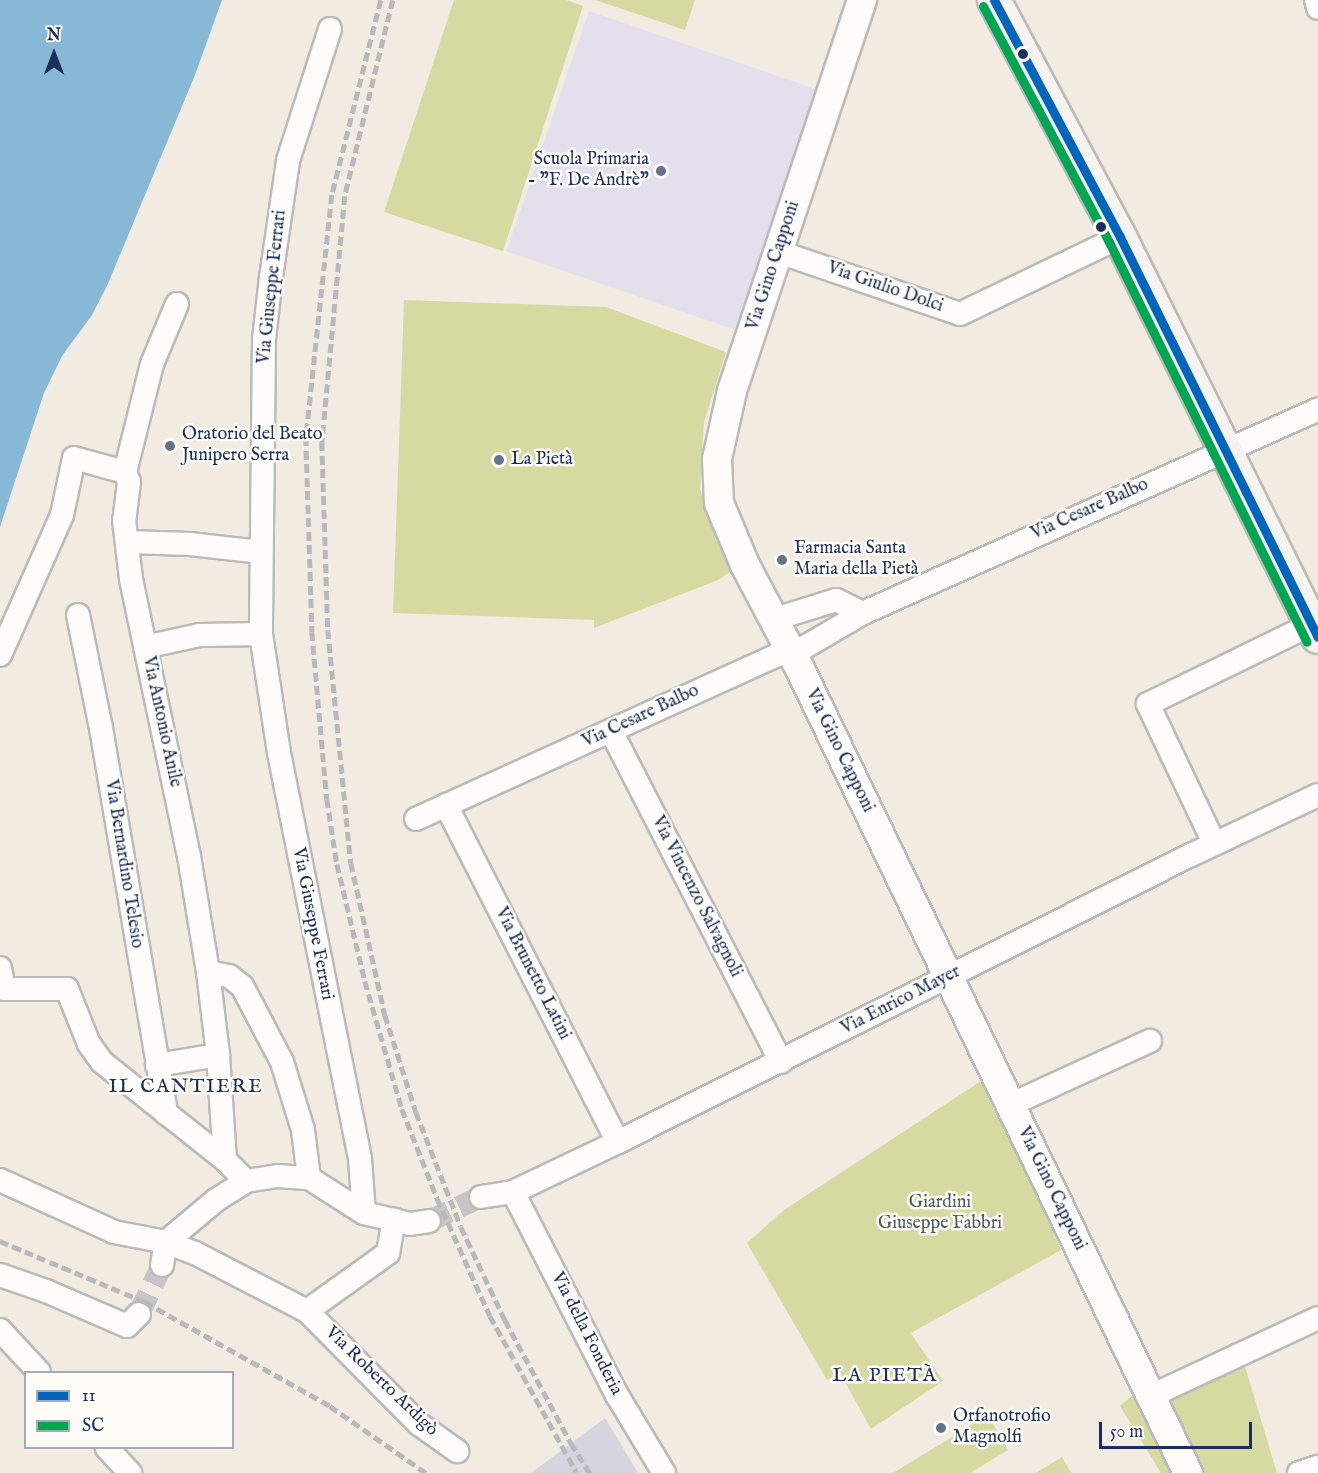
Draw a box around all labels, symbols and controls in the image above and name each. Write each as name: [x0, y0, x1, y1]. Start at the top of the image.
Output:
north arrow: [24, 24, 84, 84]
text: N: [47, 26, 61, 46]
unlabelled marker: [1017, 48, 1029, 60]
place label: Scuola Primaria - "F. De Andrè": [527, 150, 649, 192]
marker: Scuola Primaria - "F. De Andrè": [654, 164, 668, 178]
street label: Via Gino Capponi: [743, 199, 805, 333]
street label: Via Giuseppe Ferrari: [254, 209, 292, 365]
unlabelled marker: [1095, 221, 1107, 233]
street label: Via Giulio Dolci: [824, 258, 946, 318]
place label: Oratorio del Beato Junipero Serra: [182, 425, 323, 468]
marker: Oratorio del Beato Junipero Serra: [163, 439, 177, 453]
place label: La Pietà: [511, 449, 573, 471]
marker: La Pietà: [492, 453, 506, 467]
street label: Via Cesare Balbo: [1028, 474, 1152, 546]
place label: Farmacia Santa Maria della Pietà: [794, 539, 919, 582]
marker: Farmacia Santa Maria della Pietà: [775, 553, 789, 567]
street label: Via Antonio Anile: [137, 655, 185, 789]
street label: Via Cesare Balbo: [579, 681, 703, 753]
street label: Via Gino Capponi: [800, 686, 878, 816]
street label: Via Bernardino Telesio: [99, 778, 147, 950]
street label: Via Vincenzo Salvagnoli: [646, 813, 746, 981]
street label: Via Giuseppe Ferrari: [287, 846, 337, 1002]
street label: Via Brunetto Latini: [489, 904, 575, 1044]
street label: Via Enrico Mayer: [838, 962, 964, 1040]
district label: IL CANTIERE: [109, 1074, 263, 1098]
street label: Via Gino Capponi: [1012, 1124, 1090, 1254]
park label: Giardini Giuseppe Fabbri: [878, 1193, 1002, 1236]
street label: Via della Fonderia: [546, 1269, 626, 1399]
street label: Via Roberto Ardigò: [320, 1323, 442, 1441]
district label: LA PIETÀ: [832, 1363, 938, 1387]
legend: [24, 1371, 234, 1449]
text: 11: [82, 1385, 95, 1408]
place label: Orfanotrofio Magnolfi: [953, 1407, 1051, 1450]
scale bar: [1102, 1410, 1255, 1448]
text: SC: [82, 1415, 104, 1438]
marker: Orfanotrofio Magnolfi: [934, 1421, 948, 1435]
text: 50 m: [1110, 1421, 1143, 1444]

